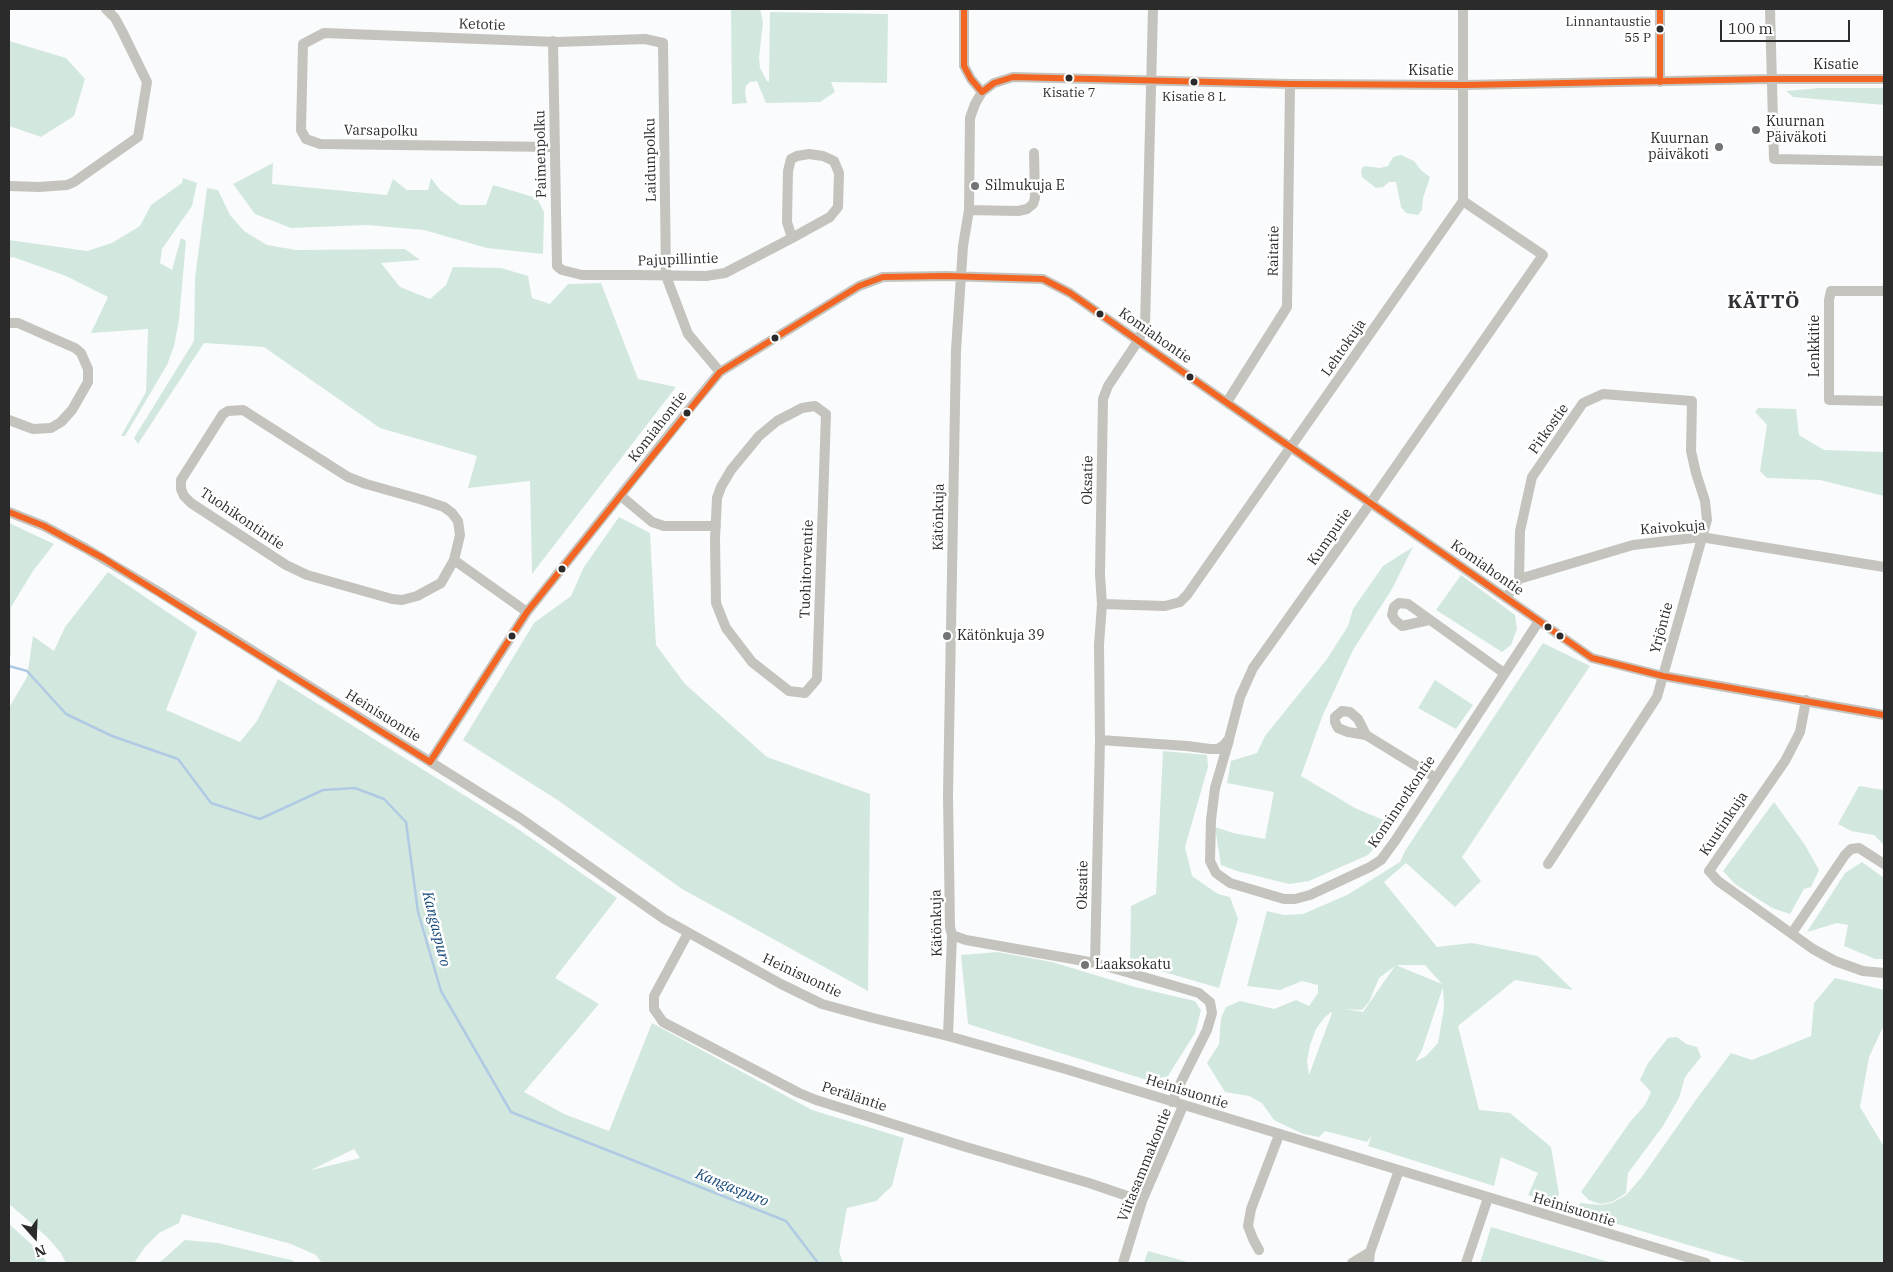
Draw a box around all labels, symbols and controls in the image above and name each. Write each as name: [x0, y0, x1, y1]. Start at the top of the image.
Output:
scale bar: [1723, 10, 1853, 42]
place label: Linnantaustie 55 P: [1566, 14, 1651, 45]
street label: Ketotie: [458, 16, 506, 34]
text: 100 m: [1728, 19, 1773, 38]
marker: Linnantaustie 55 P: [1655, 24, 1665, 34]
street label: Kisatie: [1813, 57, 1859, 73]
street label: Kisatie: [1408, 63, 1454, 79]
marker: Kisatie 7: [1064, 73, 1074, 83]
marker: Kisatie 8 L: [1189, 77, 1199, 87]
place label: Kisatie 7: [1042, 85, 1096, 101]
place label: Kisatie 8 L: [1162, 89, 1226, 105]
street label: Paimenpolku: [532, 110, 550, 198]
place label: Kuurnan Päiväkoti: [1766, 114, 1827, 146]
street label: Laidunpolku: [642, 118, 660, 202]
street label: Varsapolku: [344, 122, 418, 140]
marker: Kuurnan Päiväkoti: [1750, 124, 1762, 136]
place label: Kuurnan päiväkoti: [1648, 131, 1709, 164]
marker: Kuurnan päiväkoti: [1713, 141, 1725, 153]
place label: Silmukuja E: [985, 178, 1065, 194]
marker: Silmukuja E: [969, 180, 981, 192]
street label: Raitatie: [1265, 225, 1283, 277]
street label: Pajupillintie: [637, 250, 719, 270]
district label: KÄTTÖ: [1727, 292, 1801, 314]
street label: Komiahontie: [1115, 305, 1195, 367]
unlabelled marker: [1095, 309, 1105, 319]
street label: Lenkkitie: [1807, 315, 1823, 377]
street label: Lehtokuja: [1318, 316, 1370, 380]
unlabelled marker: [770, 333, 780, 343]
unlabelled marker: [1185, 372, 1195, 382]
street label: Komiahontie: [625, 388, 691, 466]
street label: Pitkostie: [1526, 401, 1572, 457]
unlabelled marker: [682, 408, 692, 418]
street label: Oksatie: [1079, 455, 1097, 505]
street label: Kätönkuja: [930, 483, 948, 551]
street label: Tuohikontintie: [196, 484, 288, 554]
street label: Kumputie: [1304, 505, 1356, 569]
street label: Kaivokuja: [1640, 517, 1706, 539]
street label: Tuohitorventie: [797, 519, 817, 619]
street label: Komiahontie: [1447, 537, 1527, 599]
unlabelled marker: [557, 564, 567, 574]
street label: Yrjöntie: [1647, 601, 1677, 655]
unlabelled marker: [1543, 622, 1553, 632]
place label: Kätönkuja 39: [957, 628, 1045, 644]
marker: Kätönkuja 39: [941, 630, 953, 642]
unlabelled marker: [507, 631, 517, 641]
unlabelled marker: [1555, 631, 1565, 641]
street label: Heinisuontie: [342, 686, 424, 746]
street label: Kominnotkontie: [1365, 753, 1439, 851]
street label: Kuutinkuja: [1696, 789, 1752, 859]
street label: Oksatie: [1074, 860, 1092, 910]
water label: Kangaspuro: [418, 889, 454, 969]
street label: Kätönkuja: [928, 889, 946, 957]
street label: Heinisuontie: [760, 950, 844, 1002]
place label: Laaksokatu: [1095, 957, 1171, 973]
marker: Laaksokatu: [1079, 959, 1091, 971]
street label: Heinisuontie: [1144, 1071, 1230, 1113]
street label: Peräläntie: [819, 1079, 889, 1115]
street label: Viitasammakontie: [1115, 1106, 1175, 1224]
water label: Kangaspuro: [693, 1165, 771, 1211]
street label: Heinisuontie: [1531, 1189, 1617, 1231]
north arrow: [10, 1212, 60, 1262]
text: N: [32, 1241, 48, 1261]

